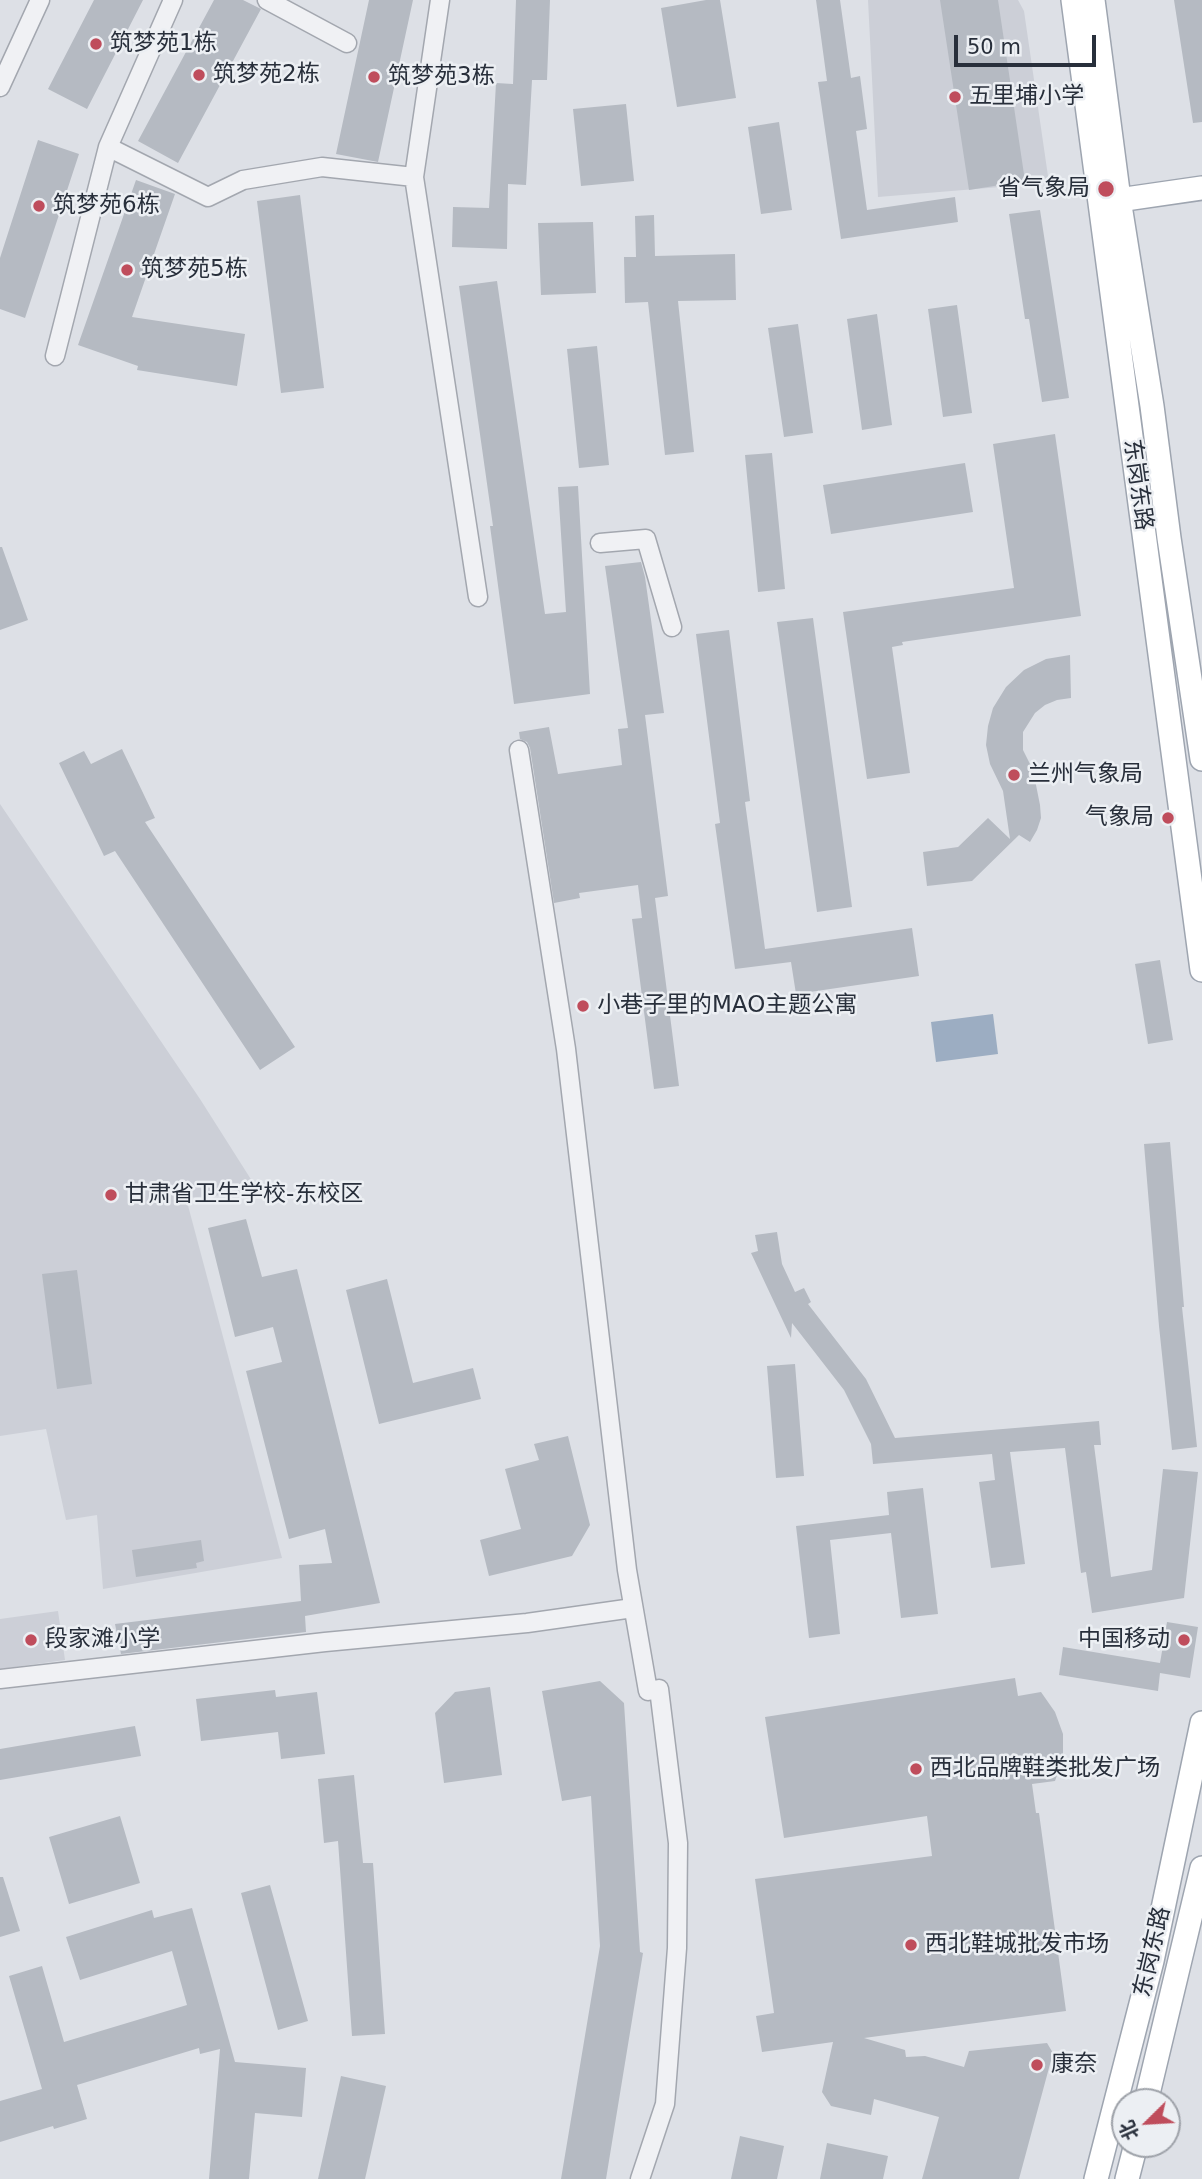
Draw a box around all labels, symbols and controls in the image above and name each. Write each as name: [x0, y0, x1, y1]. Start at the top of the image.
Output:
scale bar: [957, 21, 1099, 65]
place label: 筑梦苑1栋: [110, 30, 217, 58]
text: 50 m: [967, 35, 1021, 59]
marker: 筑梦苑1栋: [88, 36, 104, 52]
place label: 筑梦苑2栋: [213, 61, 320, 89]
place label: 筑梦苑3栋: [388, 63, 495, 91]
marker: 筑梦苑2栋: [191, 67, 207, 83]
marker: 筑梦苑3栋: [366, 69, 382, 85]
place label: 五里埔小学: [969, 83, 1084, 111]
marker: 五里埔小学: [947, 89, 963, 105]
place label: 省气象局: [998, 175, 1090, 203]
marker: 省气象局: [1096, 179, 1116, 199]
place label: 筑梦苑6栋: [53, 192, 160, 220]
marker: 筑梦苑6栋: [31, 198, 47, 214]
place label: 筑梦苑5栋: [141, 256, 248, 284]
marker: 筑梦苑5栋: [119, 262, 135, 278]
street label: 东岗东路: [1117, 438, 1157, 532]
place label: 兰州气象局: [1028, 761, 1143, 789]
marker: 兰州气象局: [1006, 767, 1022, 783]
place label: 气象局: [1085, 804, 1154, 832]
marker: 气象局: [1160, 810, 1176, 826]
place label: 小巷子里的MAO主题公寓: [597, 992, 857, 1020]
marker: 小巷子里的MAO主题公寓: [575, 998, 591, 1014]
place label: 甘肃省卫生学校-东校区: [125, 1181, 363, 1209]
marker: 甘肃省卫生学校-东校区: [103, 1187, 119, 1203]
place label: 段家滩小学: [45, 1626, 160, 1654]
place label: 中国移动: [1078, 1626, 1170, 1654]
marker: 段家滩小学: [23, 1632, 39, 1648]
marker: 中国移动: [1176, 1632, 1192, 1648]
place label: 西北品牌鞋类批发广场: [930, 1755, 1160, 1783]
marker: 西北品牌鞋类批发广场: [908, 1761, 924, 1777]
street label: 东岗东路: [1129, 1904, 1177, 2000]
place label: 西北鞋城批发市场: [925, 1931, 1109, 1959]
marker: 西北鞋城批发市场: [903, 1937, 919, 1953]
place label: 康奈: [1051, 2051, 1097, 2079]
marker: 康奈: [1029, 2057, 1045, 2073]
north arrow: [1111, 2088, 1181, 2158]
text: 北: [1115, 2118, 1143, 2144]

